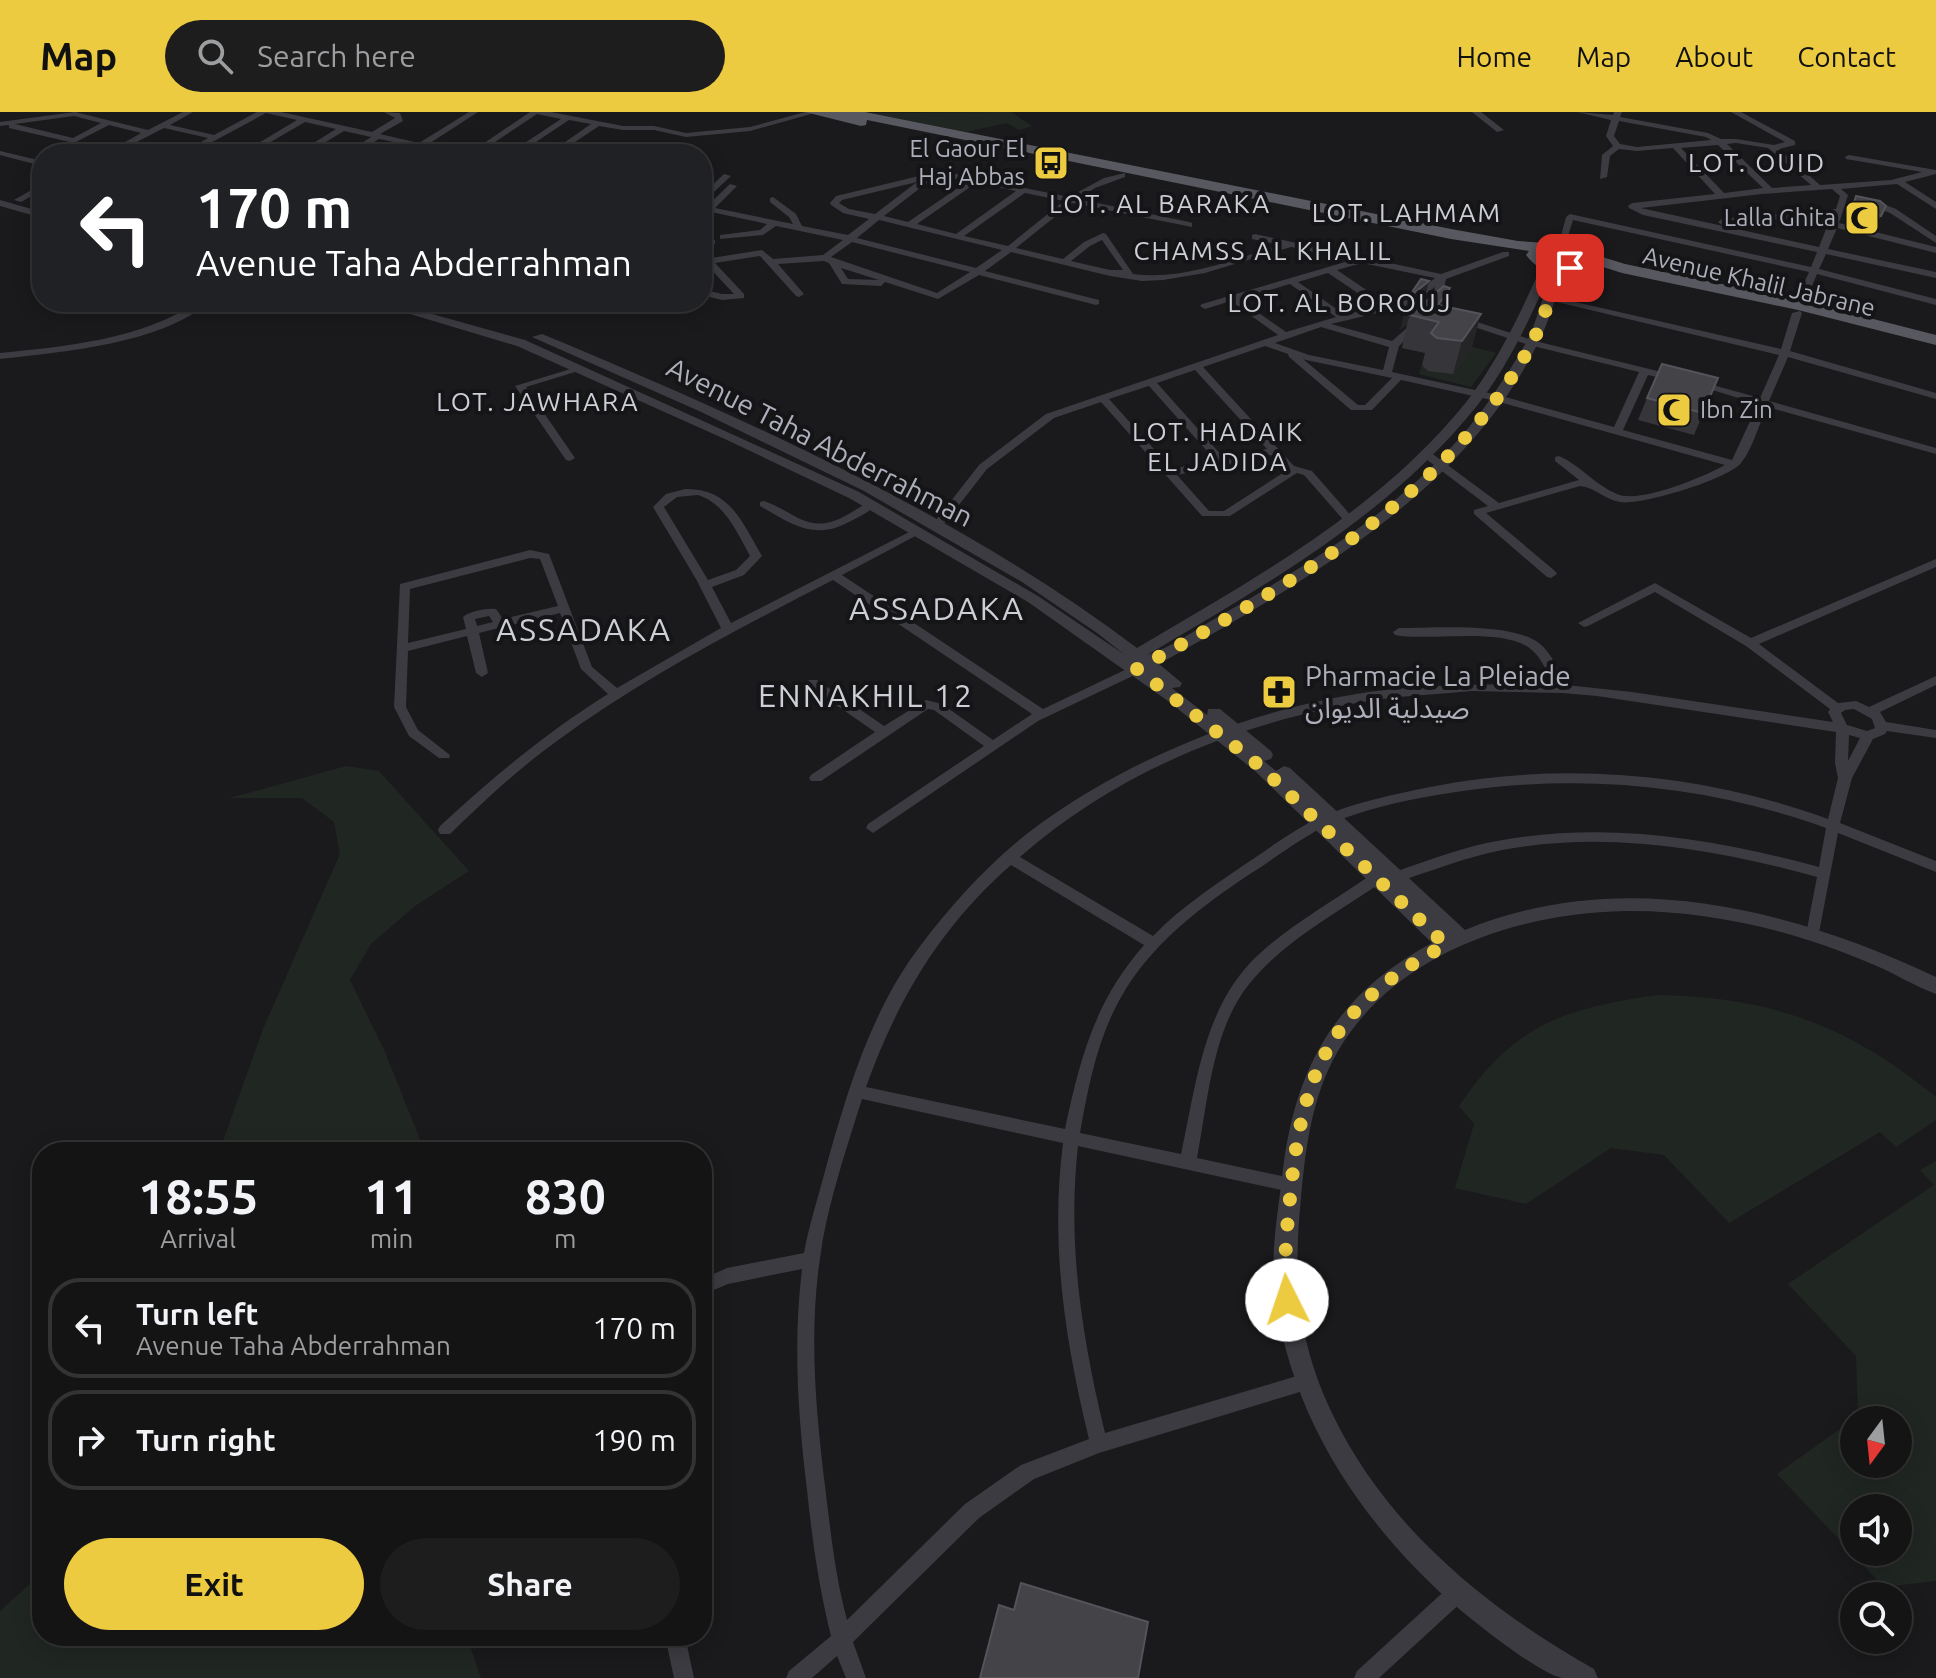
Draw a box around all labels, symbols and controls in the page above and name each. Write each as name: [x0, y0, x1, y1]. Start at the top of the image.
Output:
search box: [165, 20, 725, 92]
icon: search: [193, 34, 237, 78]
text: Map: [40, 35, 117, 77]
text: Search here: [257, 39, 416, 73]
text: Home: [1457, 41, 1532, 72]
text: Map: [1576, 41, 1631, 72]
text: About: [1675, 41, 1753, 72]
text: Contact: [1797, 41, 1896, 72]
place label: El Gaour El Haj Abbas: [909, 135, 1025, 190]
bus stop icon: El Gaour El Haj Abbas: [1032, 144, 1070, 182]
district label: LOT. OUID: [1688, 148, 1826, 177]
icon: left: [64, 176, 168, 280]
text: 170 m: [196, 176, 352, 239]
district label: LOT. AL BARAKA: [1049, 189, 1271, 218]
district label: LOT. LAHMAM: [1312, 198, 1502, 227]
mosque icon: Lalla Ghita: [1843, 199, 1881, 237]
place label: Lalla Ghita: [1724, 204, 1836, 231]
pin: [1536, 234, 1604, 302]
district label: CHAMSS AL KHALIL: [1134, 236, 1392, 265]
text: Avenue Taha Abderrahman: [196, 242, 632, 283]
street label: Avenue Khalil Jabrane: [1640, 242, 1878, 321]
icon: arrive: [1548, 246, 1592, 290]
district label: LOT. AL BOROUJ: [1228, 288, 1452, 317]
street label: Avenue Taha Abderrahman: [662, 351, 978, 532]
district label: LOT. JAWHARA: [436, 387, 640, 416]
mosque icon: Ibn Zin: [1655, 391, 1693, 429]
place label: Ibn Zin: [1700, 396, 1773, 423]
district label: LOT. HADAIK EL JADIDA: [1132, 417, 1304, 476]
district label: ASSADAKA: [849, 590, 1025, 626]
district label: ASSADAKA: [496, 611, 672, 647]
place label: Pharmacie La Pleiade صيدلية الديوان: [1305, 660, 1571, 725]
pharmacy icon: Pharmacie La Pleiade صيدلية الديوان: [1260, 673, 1298, 711]
district label: ENNAKHIL 12: [758, 677, 974, 713]
text: 18:55: [138, 1169, 258, 1223]
text: 11: [364, 1169, 419, 1223]
text: 830: [525, 1169, 606, 1223]
text: Arrival: [160, 1224, 236, 1253]
text: min: [370, 1224, 413, 1253]
text: m: [554, 1224, 576, 1253]
position arrow: [1245, 1258, 1329, 1342]
text: Turn left: [136, 1297, 258, 1331]
icon: left: [68, 1306, 112, 1350]
text: 170 m: [592, 1311, 676, 1345]
text: Avenue Taha Abderrahman: [136, 1331, 451, 1360]
north arrow: [1840, 1406, 1912, 1478]
map controls: [1840, 1406, 1912, 1654]
icon: right: [68, 1418, 112, 1462]
text: Turn right: [136, 1423, 276, 1457]
text: 190 m: [592, 1423, 676, 1457]
button: sound: [1840, 1494, 1912, 1566]
button: Exit: [64, 1538, 364, 1630]
button: Share: [380, 1538, 680, 1630]
button: search: [1840, 1582, 1912, 1654]

